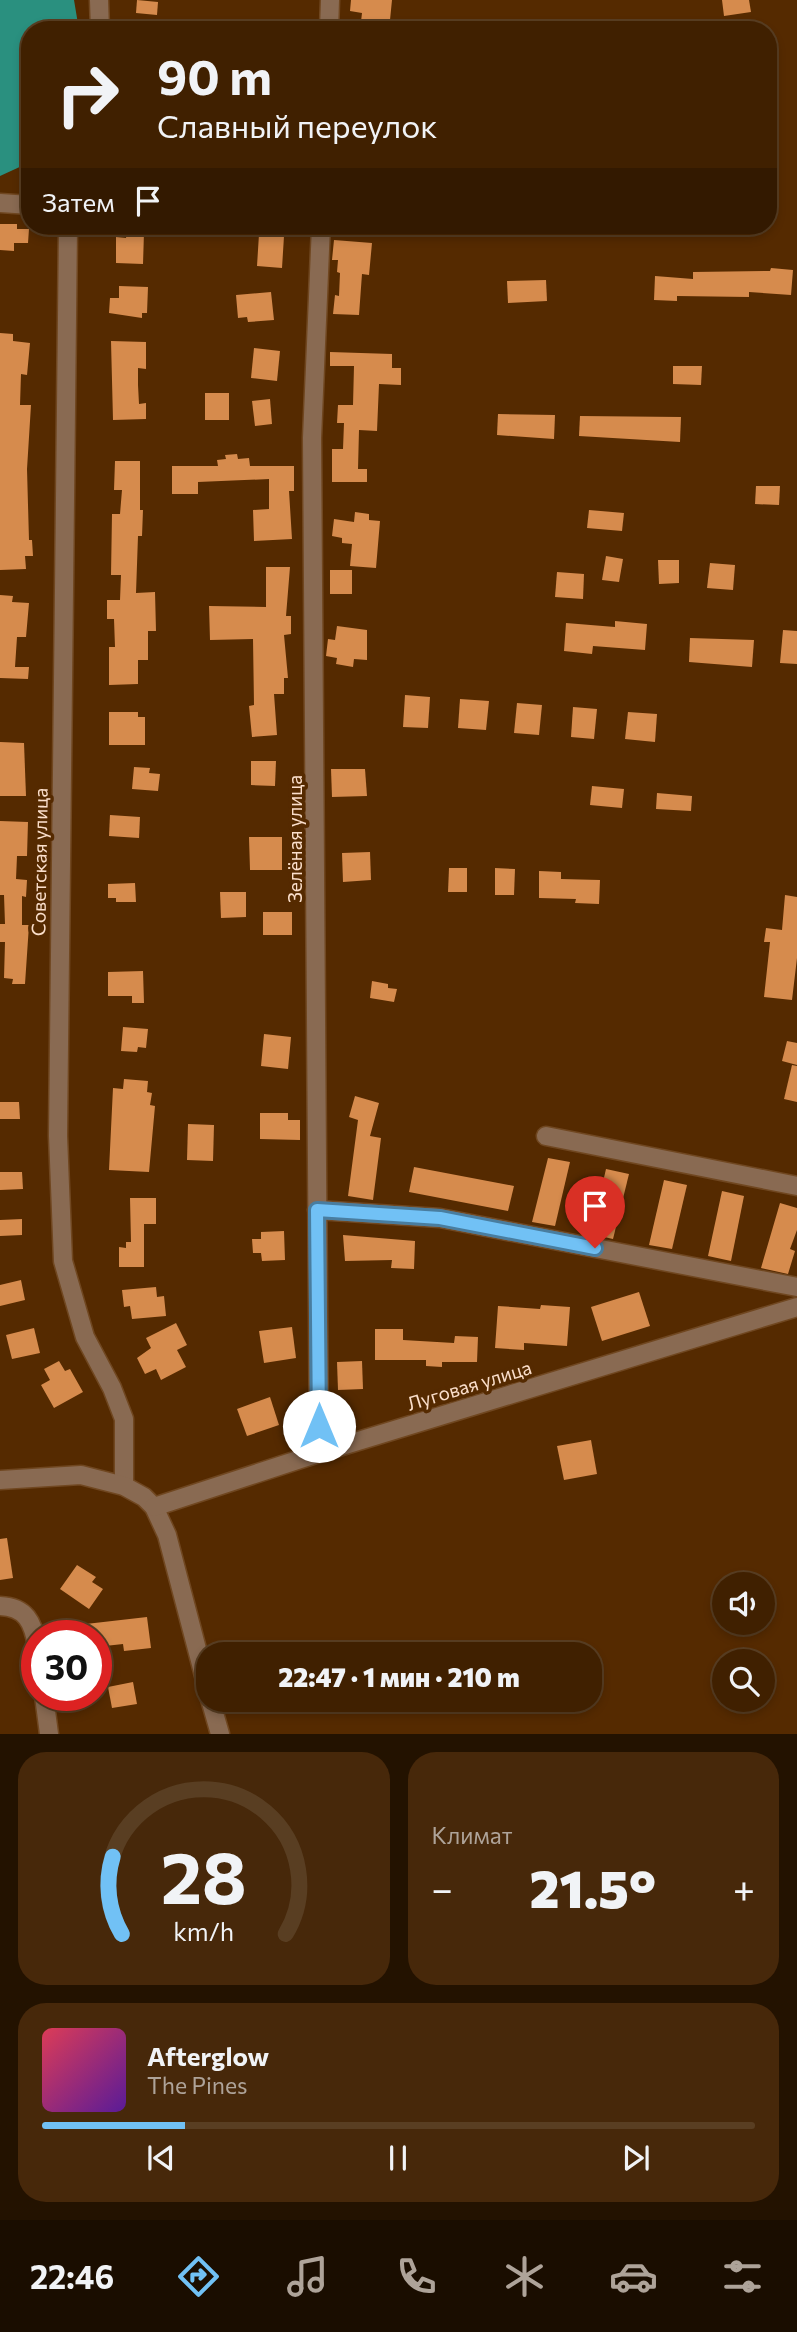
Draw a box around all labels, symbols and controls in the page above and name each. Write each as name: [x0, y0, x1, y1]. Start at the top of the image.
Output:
text: 90 m: [157, 45, 272, 105]
icon: right: [42, 49, 133, 140]
text: Славный переулок: [157, 105, 437, 145]
icon: arrive: [129, 182, 167, 220]
text: Затем: [42, 186, 115, 217]
street label: Зелёная улица: [283, 775, 306, 903]
street label: Советская улица: [26, 788, 52, 936]
pin: [565, 1176, 625, 1248]
icon: arrive: [576, 1187, 614, 1225]
street label: Луговая улица: [404, 1355, 534, 1415]
position arrow: [282, 1389, 356, 1463]
map controls: [712, 1572, 775, 1712]
button: sound: [712, 1572, 775, 1635]
speed limit sign: 30: [21, 1620, 112, 1711]
button: search: [712, 1649, 775, 1712]
text: 22:47 · 1 мин · 210 m: [278, 1661, 520, 1692]
text: Климат: [432, 1821, 513, 1849]
text: 28: [161, 1831, 247, 1920]
text: 21.5°: [530, 1855, 656, 1919]
text: −: [432, 1864, 453, 1911]
text: +: [733, 1864, 755, 1911]
text: km/h: [173, 1916, 234, 1946]
text: Afterglow: [147, 2040, 269, 2071]
text: The Pines: [147, 2071, 248, 2099]
icon: previous: [142, 2139, 180, 2177]
icon: pause: [379, 2139, 417, 2177]
icon: next: [617, 2139, 655, 2177]
icon: directions: [174, 2252, 223, 2301]
icon: music: [283, 2252, 332, 2301]
icon: phone: [392, 2252, 441, 2301]
icon: climate: [500, 2252, 549, 2301]
icon: car: [609, 2252, 658, 2301]
icon: filters: [718, 2252, 767, 2301]
text: 22:46: [30, 2256, 114, 2296]

